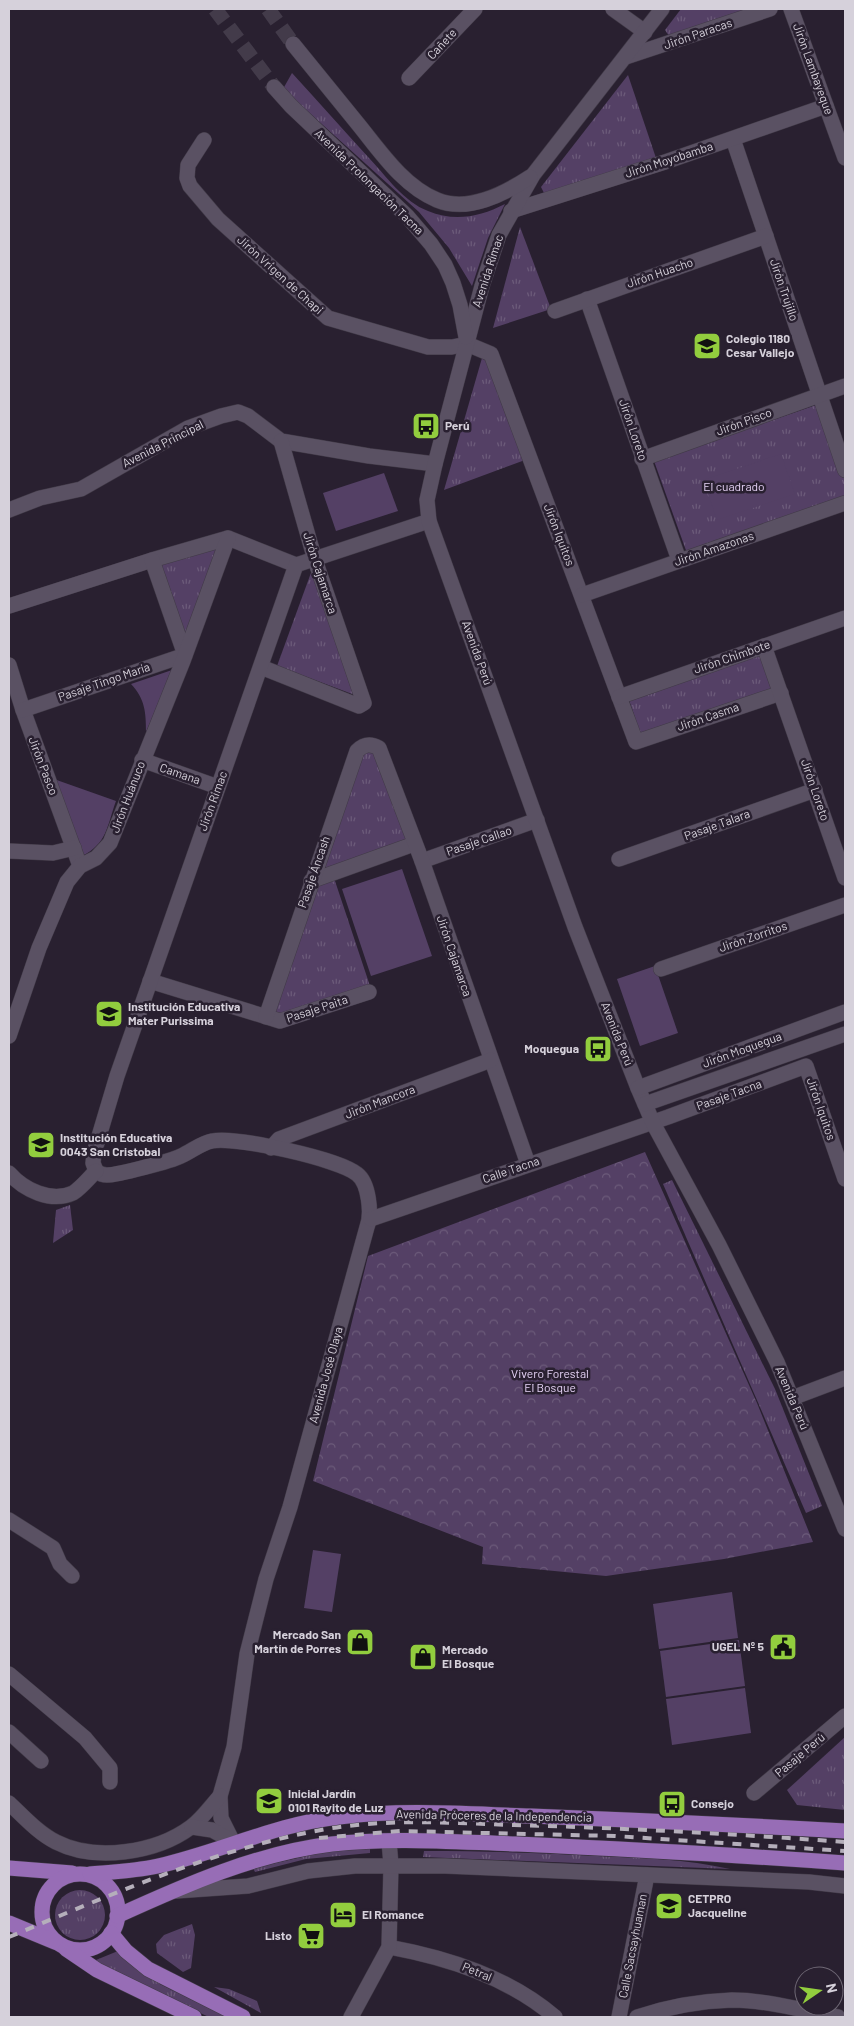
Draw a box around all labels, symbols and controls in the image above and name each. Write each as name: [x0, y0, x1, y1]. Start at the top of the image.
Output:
street label: Jirón Paracas: [662, 15, 734, 51]
street label: Jirón Lambayeque: [791, 21, 837, 116]
street label: Cañete: [424, 25, 459, 62]
street label: Avenida Prolongación Tacna: [312, 126, 427, 237]
street label: Jirón Moyobamba: [623, 138, 714, 180]
street label: Jirón Vrigen de Chapi: [235, 232, 326, 316]
street label: Avenida Rímac: [469, 233, 505, 309]
street label: Jirón Huacho: [625, 254, 695, 290]
street label: Jirón Trujillo: [768, 257, 802, 323]
school or university icon: Colegio 1180 Cesar Vallejo: [692, 331, 722, 361]
place label: Colegio 1180 Cesar Vallejo: [726, 331, 795, 359]
street label: Jirón Loreto: [617, 397, 651, 462]
street label: Jirón Pisco: [714, 405, 773, 438]
bus stop icon: Perú: [411, 411, 441, 441]
street label: Avenida Principal: [120, 417, 205, 470]
place label: Perú: [445, 418, 470, 432]
park label: El cuadrado: [703, 479, 765, 493]
street label: Jirón Iquitos: [542, 502, 578, 568]
street label: Jirón Amazonas: [672, 528, 755, 568]
street label: Jirón Cajamarca: [301, 530, 341, 615]
street label: Avenida Perú: [460, 619, 496, 687]
street label: Jirón Chimbote: [692, 636, 772, 676]
street label: Pasaje Tingo María: [56, 659, 151, 703]
street label: Jirón Casma: [675, 699, 741, 733]
street label: Jirón Pasco: [26, 735, 61, 797]
street label: Jirón Loreto: [799, 757, 833, 822]
street label: Jirón Huánuco: [107, 759, 147, 834]
street label: Camana: [158, 760, 202, 787]
street label: Jirón Rimac: [195, 769, 229, 832]
street label: Pasaje Talara: [682, 806, 751, 842]
street label: Pasaje Callao: [444, 822, 513, 858]
street label: Pasaje Áncash: [294, 834, 332, 909]
street label: Jirón Cajamarca: [435, 913, 475, 998]
street label: Jirón Zorritos: [717, 918, 789, 954]
street label: Pasaje Paita: [284, 992, 349, 1025]
school or university icon: Institución Educativa Mater Purissima: [94, 999, 124, 1029]
place label: Institución Educativa Mater Purissima: [128, 999, 240, 1027]
street label: Avenida Perú: [599, 1000, 637, 1068]
street label: Jirón Moquegua: [700, 1028, 783, 1070]
bus stop icon: Moquegua: [583, 1034, 613, 1064]
place label: Moquegua: [524, 1041, 579, 1055]
street label: Pasaje Tacna: [694, 1076, 763, 1112]
street label: Jirón Iquitos: [805, 1076, 839, 1142]
street label: Jirón Mancora: [343, 1081, 417, 1121]
school or university icon: Institución Educativa 0043 San Cristobal: [26, 1130, 56, 1160]
place label: Institución Educativa 0043 San Cristobal: [60, 1130, 172, 1158]
street label: Calle Tacna: [480, 1153, 541, 1185]
street label: Avenida José Olaya: [305, 1325, 345, 1425]
street label: Avenida Perú: [773, 1364, 813, 1431]
park label: Vivero Forestal El Bosque: [511, 1366, 589, 1394]
place label: Mercado San Martín de Porres: [254, 1627, 341, 1655]
shop icon: Mercado San Martín de Porres: [345, 1627, 375, 1657]
public building icon: UGEL Nº 5: [768, 1632, 798, 1662]
place label: UGEL Nº 5: [712, 1639, 765, 1653]
shop icon: Mercado El Bosque: [408, 1642, 438, 1672]
place label: Mercado El Bosque: [442, 1642, 495, 1670]
street label: Pasaje Perú: [772, 1729, 827, 1779]
school or university icon: Inicial Jardín 0101 Rayito de Luz: [254, 1786, 284, 1816]
place label: Inicial Jardín 0101 Rayito de Luz: [288, 1786, 384, 1814]
bus stop icon: Consejo: [657, 1789, 687, 1819]
place label: Consejo: [691, 1796, 734, 1810]
street label: Avenida Próceres de la Independencia: [396, 1806, 592, 1824]
school or university icon: CETPRO Jacqueline: [654, 1891, 684, 1921]
place label: CETPRO Jacqueline: [688, 1891, 747, 1919]
street label: Calle Sacsayhuaman: [615, 1892, 649, 1999]
hotel icon: El Romance: [328, 1900, 358, 1930]
place label: El Romance: [362, 1907, 425, 1921]
supermarket icon: Listo: [296, 1921, 326, 1951]
place label: Listo: [265, 1928, 292, 1942]
street label: Petral: [460, 1959, 494, 1984]
north arrow: [794, 1966, 844, 2016]
text: N: [823, 1982, 841, 1994]

